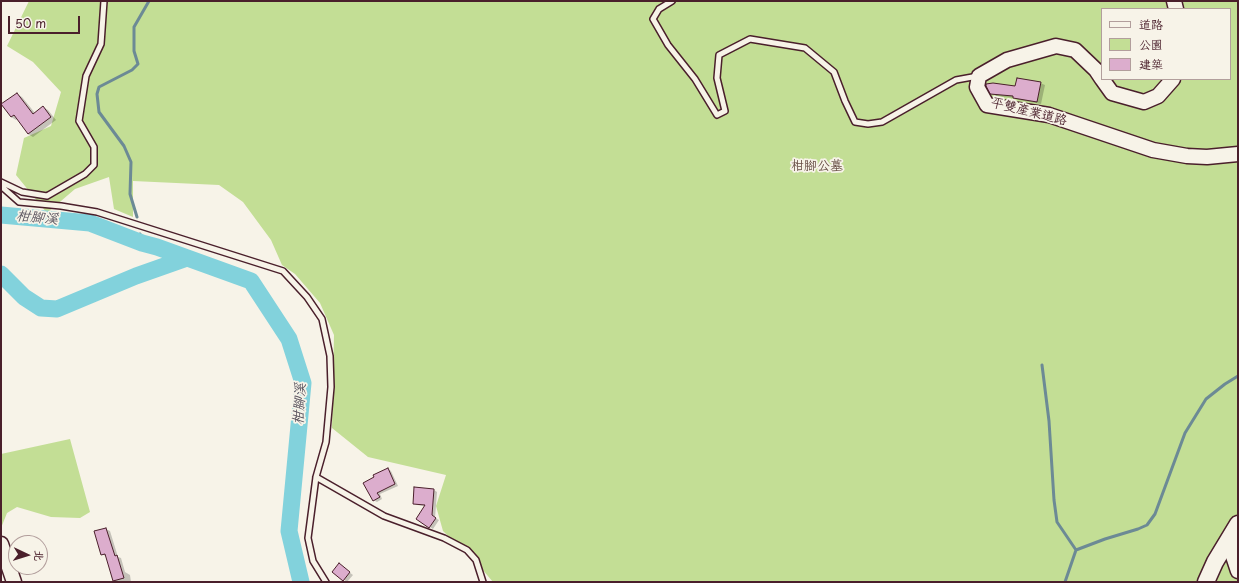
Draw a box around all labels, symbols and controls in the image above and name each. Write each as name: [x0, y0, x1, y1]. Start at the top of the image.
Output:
scale bar: [10, 8, 82, 34]
legend: [1101, 8, 1231, 80]
text: 50 m: [15, 14, 46, 32]
text: 道路: [1139, 15, 1163, 33]
text: 公園: [1139, 35, 1163, 53]
text: 建築: [1139, 55, 1163, 73]
street label: 平雙產業道路: [989, 95, 1069, 129]
park label: 柑腳公墓: [791, 158, 843, 174]
water label: 柑腳溪: [15, 208, 59, 228]
water label: 柑腳溪: [291, 383, 309, 425]
north arrow: [8, 535, 48, 575]
text: 北: [31, 550, 48, 562]

